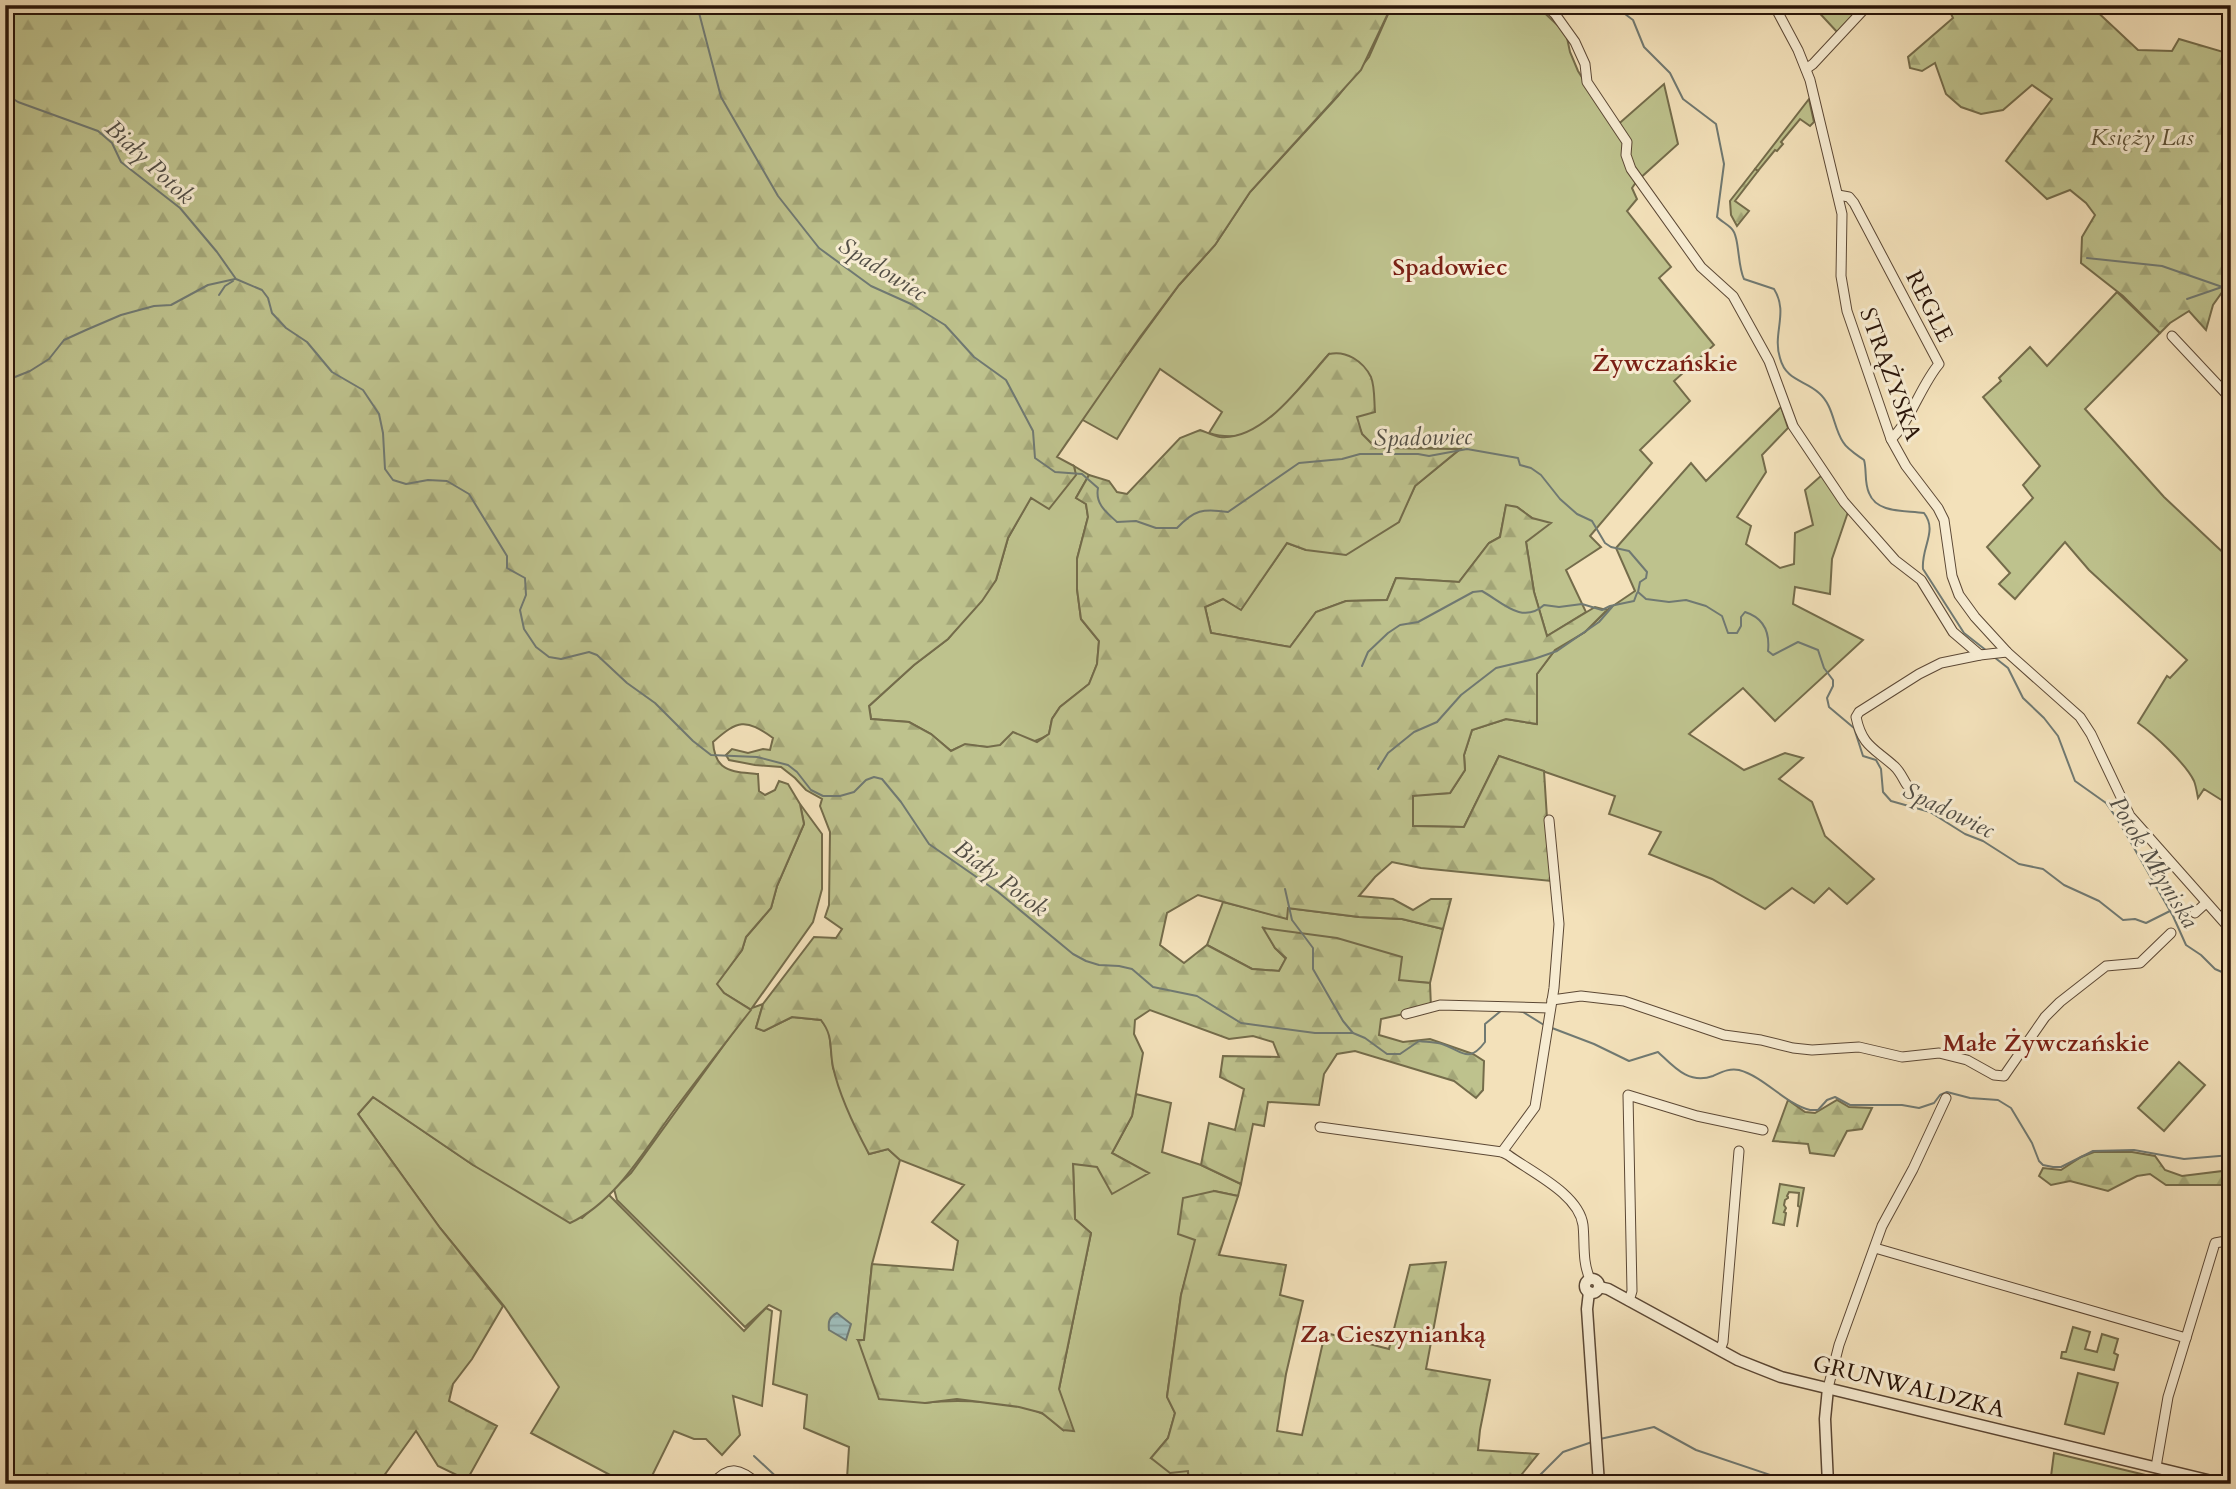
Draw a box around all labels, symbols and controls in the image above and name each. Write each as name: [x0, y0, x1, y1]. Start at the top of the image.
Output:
water label: Biały Potok: [98, 113, 202, 212]
park label: Księży Las: [2090, 122, 2194, 153]
water label: Spadowiec: [832, 229, 933, 309]
district label: Spadowiec: [1392, 251, 1508, 284]
street label: REGLE: [1898, 265, 1961, 347]
street label: STRĄŻYSKA: [1852, 303, 1929, 445]
district label: Żywczańskie: [1592, 347, 1738, 380]
water label: Spadowiec: [1374, 420, 1472, 455]
water label: Spadowiec: [1897, 774, 2000, 847]
water label: Potok Młyniska: [2101, 790, 2206, 935]
water label: Biały Potok: [947, 832, 1055, 925]
district label: Małe Żywczańskie: [1942, 1027, 2150, 1060]
district label: Za Cieszynianką: [1300, 1318, 1486, 1351]
street label: GRUNWALDZKA: [1810, 1348, 2009, 1425]

